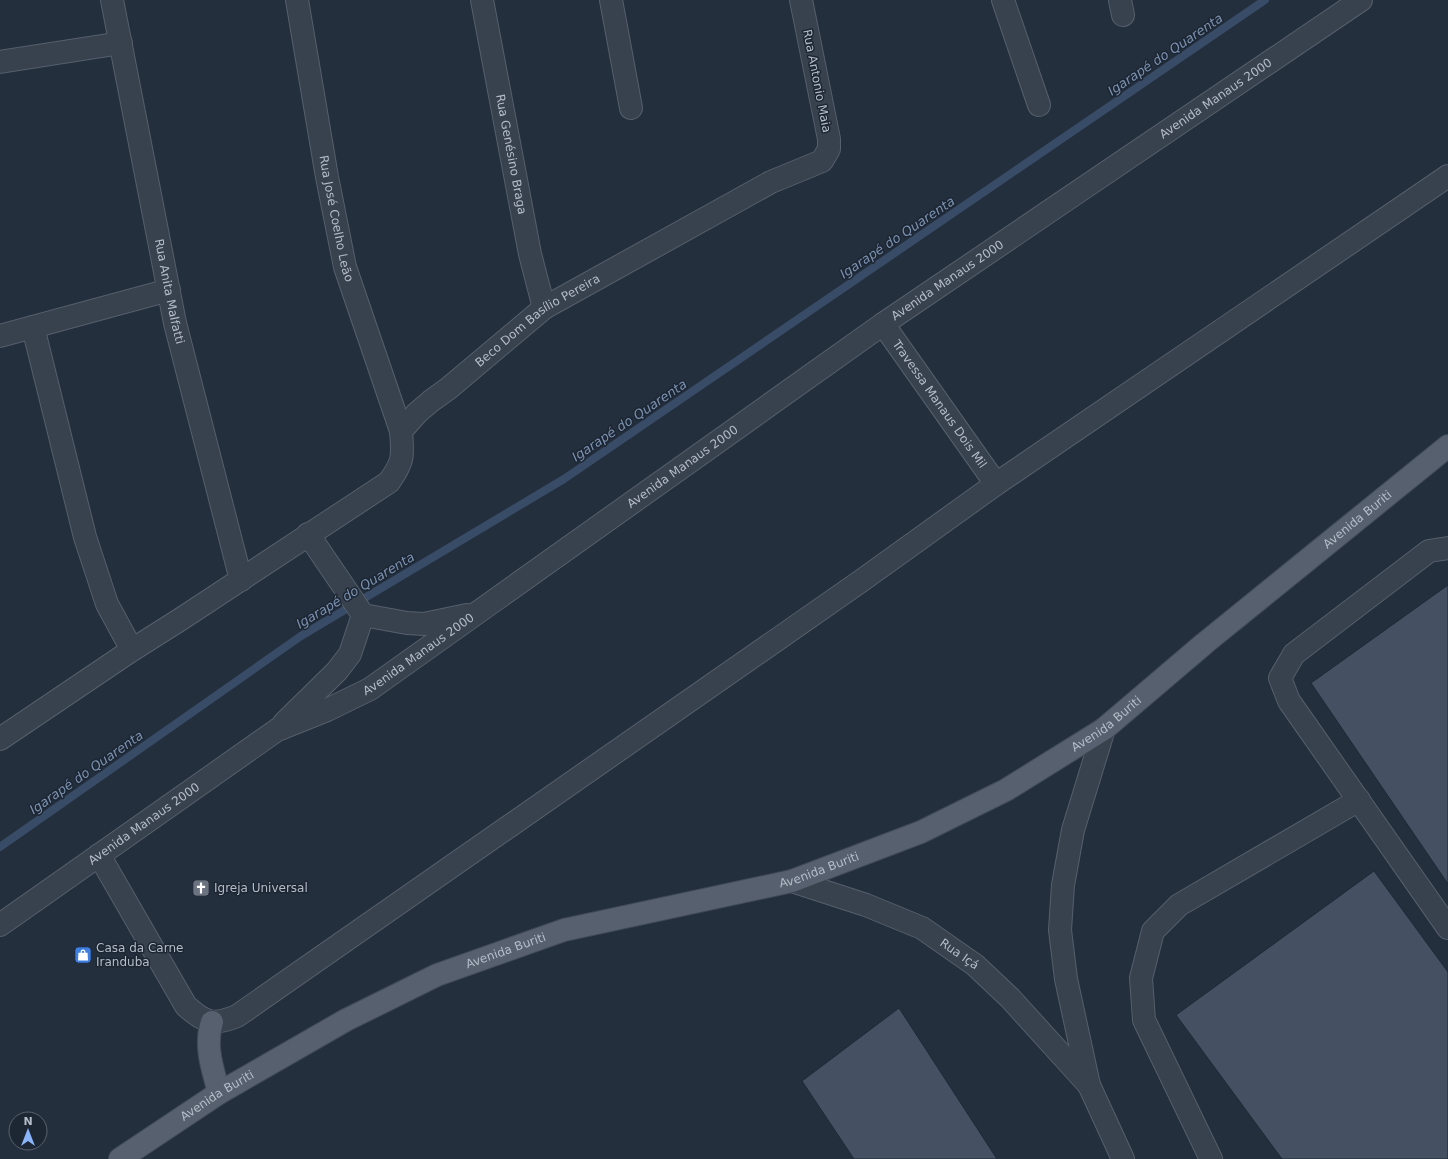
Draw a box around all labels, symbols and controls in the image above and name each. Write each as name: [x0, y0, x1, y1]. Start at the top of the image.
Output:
water label: Igarapé do Quarenta: [1105, 10, 1226, 98]
street label: Rua Antonio Maia: [800, 28, 834, 134]
street label: Avenida Manaus 2000: [1157, 55, 1275, 142]
street label: Rua Genésino Braga: [493, 93, 529, 216]
street label: Rua José Coelho Leão: [316, 154, 357, 284]
water label: Igarapé do Quarenta: [837, 193, 958, 281]
street label: Avenida Manaus 2000: [889, 237, 1006, 323]
street label: Rua Anita Malfatti: [152, 238, 187, 346]
street label: Beco Dom Basílio Pereira: [472, 271, 602, 370]
street label: Travessa Manaus Dois Mil: [889, 336, 990, 471]
water label: Igarapé do Quarenta: [569, 376, 690, 464]
street label: Avenida Manaus 2000: [624, 422, 741, 511]
street label: Avenida Buriti: [1320, 488, 1394, 551]
water label: Igarapé do Quarenta: [293, 549, 417, 632]
street label: Avenida Manaus 2000: [361, 610, 477, 698]
street label: Avenida Buriti: [1069, 693, 1144, 755]
water label: Igarapé do Quarenta: [27, 727, 146, 817]
street label: Avenida Manaus 2000: [86, 780, 202, 868]
street label: Avenida Buriti: [778, 849, 861, 891]
church icon: Igreja Universal: [191, 878, 211, 898]
place label: Igreja Universal: [214, 881, 308, 895]
street label: Avenida Buriti: [464, 930, 548, 971]
street label: Rua Içá: [937, 936, 982, 973]
place label: Casa da Carne Iranduba: [96, 941, 183, 969]
shop icon: Casa da Carne Iranduba: [73, 945, 93, 965]
street label: Avenida Buriti: [178, 1067, 256, 1124]
north arrow: [8, 1111, 48, 1151]
text: N: [23, 1115, 33, 1128]

